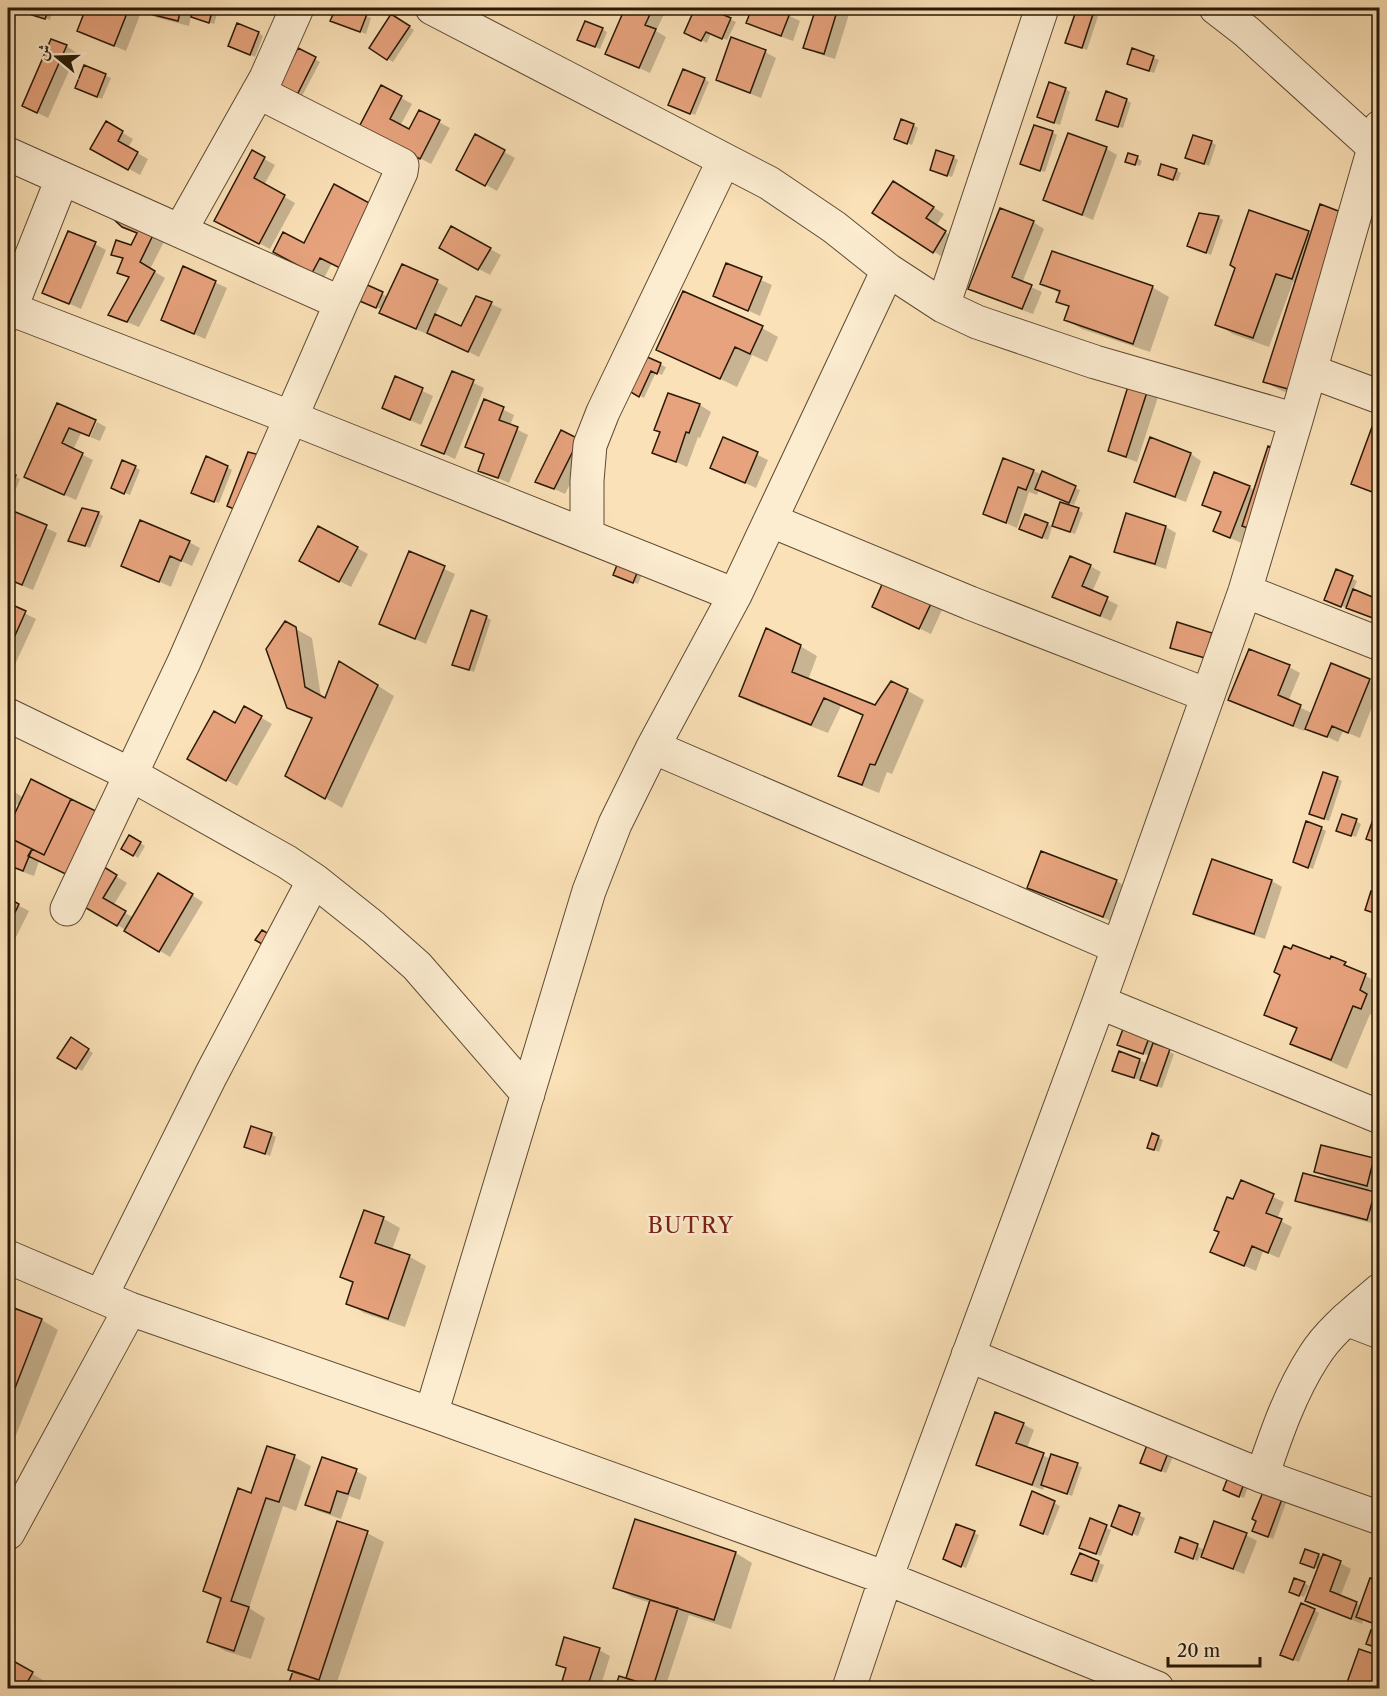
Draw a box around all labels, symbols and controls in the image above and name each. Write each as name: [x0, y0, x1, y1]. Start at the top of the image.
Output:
north arrow: [27, 27, 87, 87]
text: ش: [31, 41, 55, 63]
district label: BUTRY: [648, 1212, 734, 1239]
scale bar: [1168, 1630, 1260, 1668]
text: 20 m: [1177, 1640, 1221, 1662]

